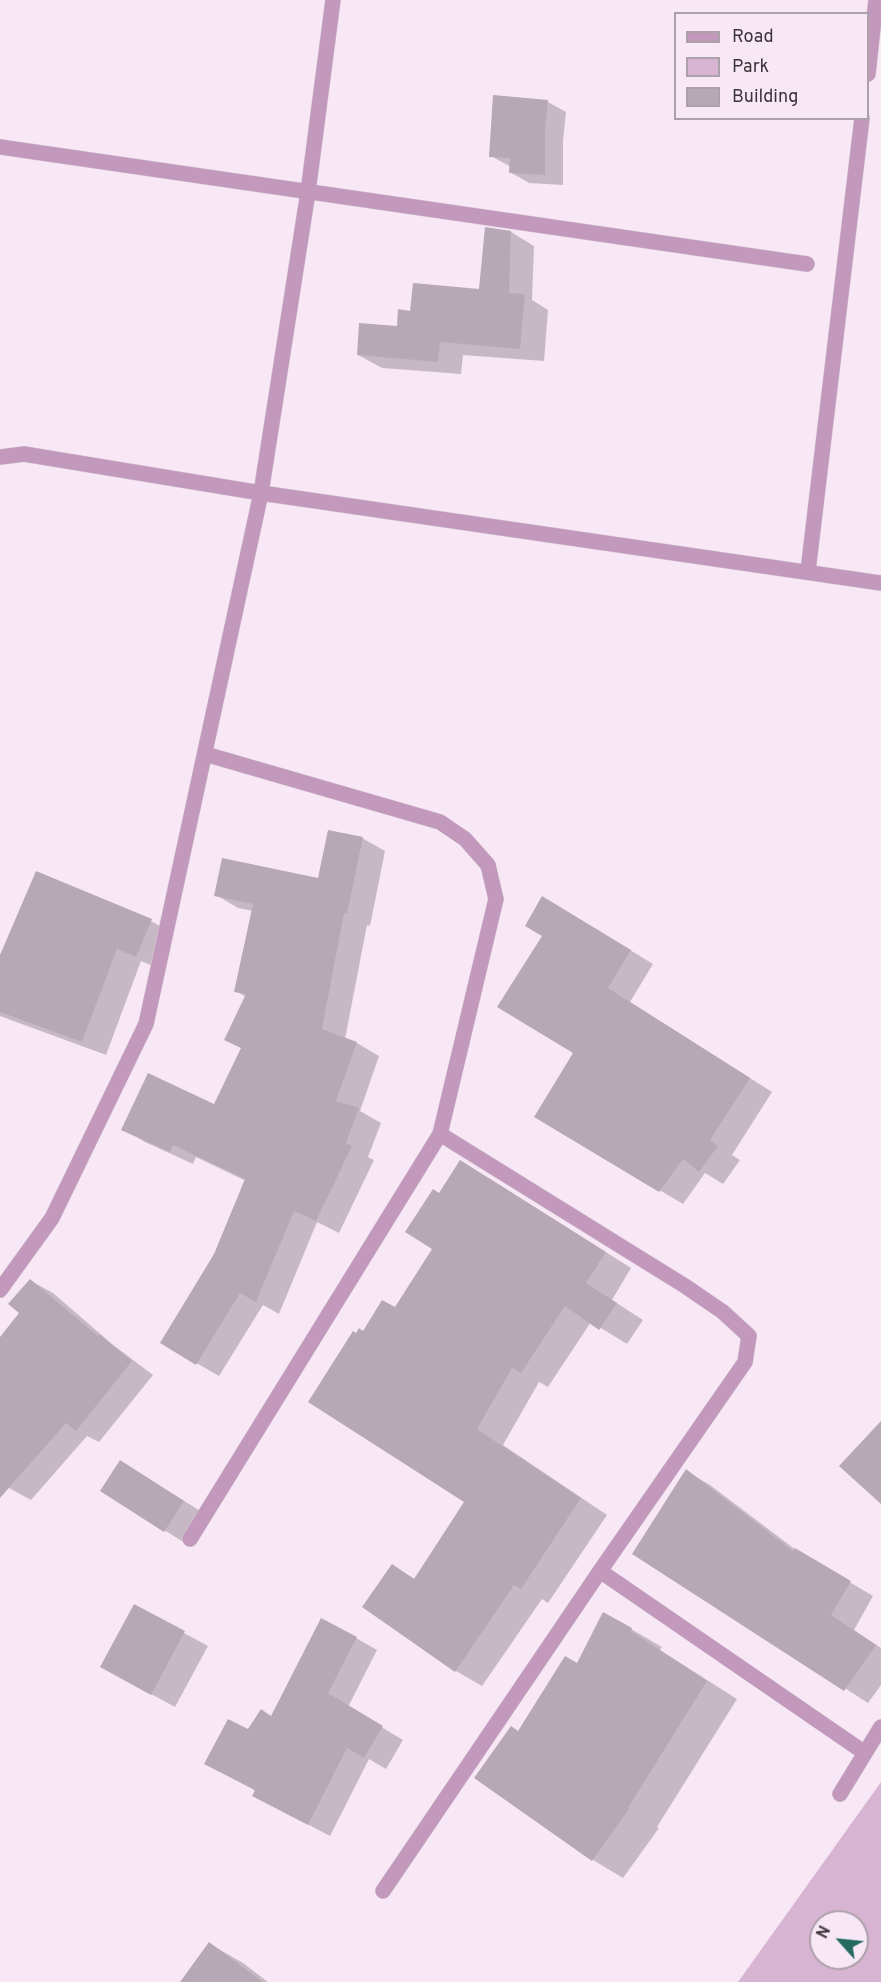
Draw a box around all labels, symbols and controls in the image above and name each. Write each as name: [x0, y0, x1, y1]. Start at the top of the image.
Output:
legend: [674, 12, 869, 120]
text: Road: [732, 26, 774, 49]
text: Park: [732, 56, 769, 79]
text: Building: [732, 86, 798, 109]
north arrow: [809, 1910, 869, 1970]
text: N: [813, 1923, 836, 1942]

